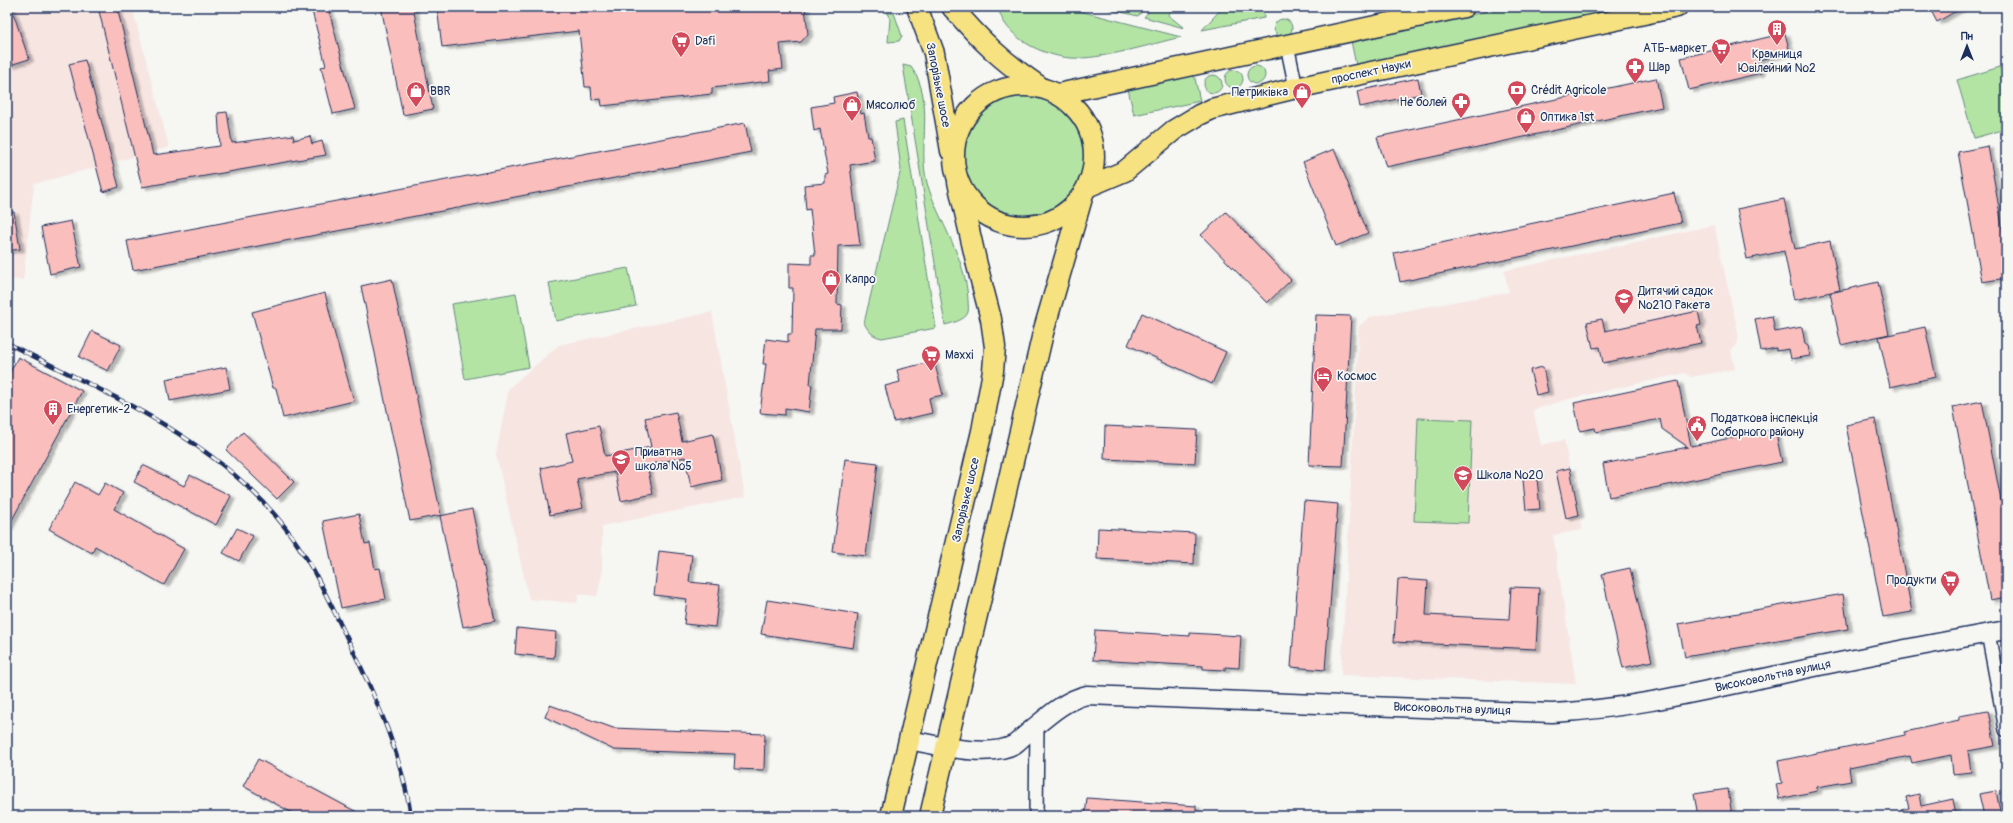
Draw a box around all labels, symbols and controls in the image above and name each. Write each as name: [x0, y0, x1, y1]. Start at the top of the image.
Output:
building icon: Крамниця Ювілейний №2: [1766, 18, 1788, 46]
north arrow: [1947, 26, 1987, 66]
supermarket icon: Dafi: [670, 30, 692, 58]
text: Пн: [1961, 30, 1974, 43]
place label: Dafi: [695, 34, 715, 49]
supermarket icon: АТБ-маркет: [1710, 37, 1732, 65]
street label: Запорізьке шосе: [922, 41, 954, 129]
place label: АТБ-маркет: [1643, 41, 1707, 56]
place label: Крамниця Ювілейний №2: [1738, 47, 1816, 76]
street label: проспект Науки: [1330, 56, 1413, 88]
pharmacy icon: Шар: [1624, 56, 1646, 84]
place label: Шар: [1649, 60, 1670, 75]
bank icon: Crédit Agricole: [1506, 79, 1528, 107]
shop icon: BBR: [405, 80, 427, 108]
shop icon: Петриківка: [1291, 81, 1313, 109]
place label: Crédit Agricole: [1531, 83, 1606, 98]
place label: BBR: [430, 84, 451, 99]
place label: Петриківка: [1232, 85, 1288, 100]
pharmacy icon: Не болей: [1450, 91, 1472, 119]
shop icon: Мясолюб: [841, 94, 863, 122]
place label: Не болей: [1400, 95, 1447, 110]
place label: Мясолюб: [866, 98, 915, 113]
shop icon: Оптика 1st: [1515, 106, 1537, 134]
place label: Оптика 1st: [1540, 110, 1595, 125]
shop icon: Капро: [820, 268, 842, 296]
place label: Капро: [845, 272, 876, 287]
place label: Дитячий садок №210 Ракета: [1637, 284, 1713, 313]
school or university icon: Дитячий садок №210 Ракета: [1613, 287, 1635, 315]
supermarket icon: Maxxi: [920, 344, 942, 372]
place label: Maxxi: [945, 348, 973, 363]
hotel icon: Космос: [1312, 365, 1334, 393]
place label: Космос: [1337, 369, 1377, 384]
building icon: Енергетик-2: [42, 398, 64, 426]
place label: Енергетик-2: [67, 402, 130, 417]
place label: Податкова інспекція Соборного району: [1711, 411, 1818, 440]
public building icon: Податкова інспекція Соборного району: [1686, 414, 1708, 442]
place label: Приватна школа №5: [635, 445, 692, 474]
school or university icon: Приватна школа №5: [610, 448, 632, 476]
street label: Запорізьке шосе: [949, 456, 983, 544]
school or university icon: Школа №20: [1452, 464, 1474, 492]
place label: Школа №20: [1477, 468, 1543, 483]
supermarket icon: Продукти: [1939, 569, 1961, 597]
place label: Продукти: [1887, 573, 1937, 588]
street label: Високовольтна вулиця: [1714, 656, 1832, 696]
street label: Високовольтна вулиця: [1393, 699, 1511, 719]

